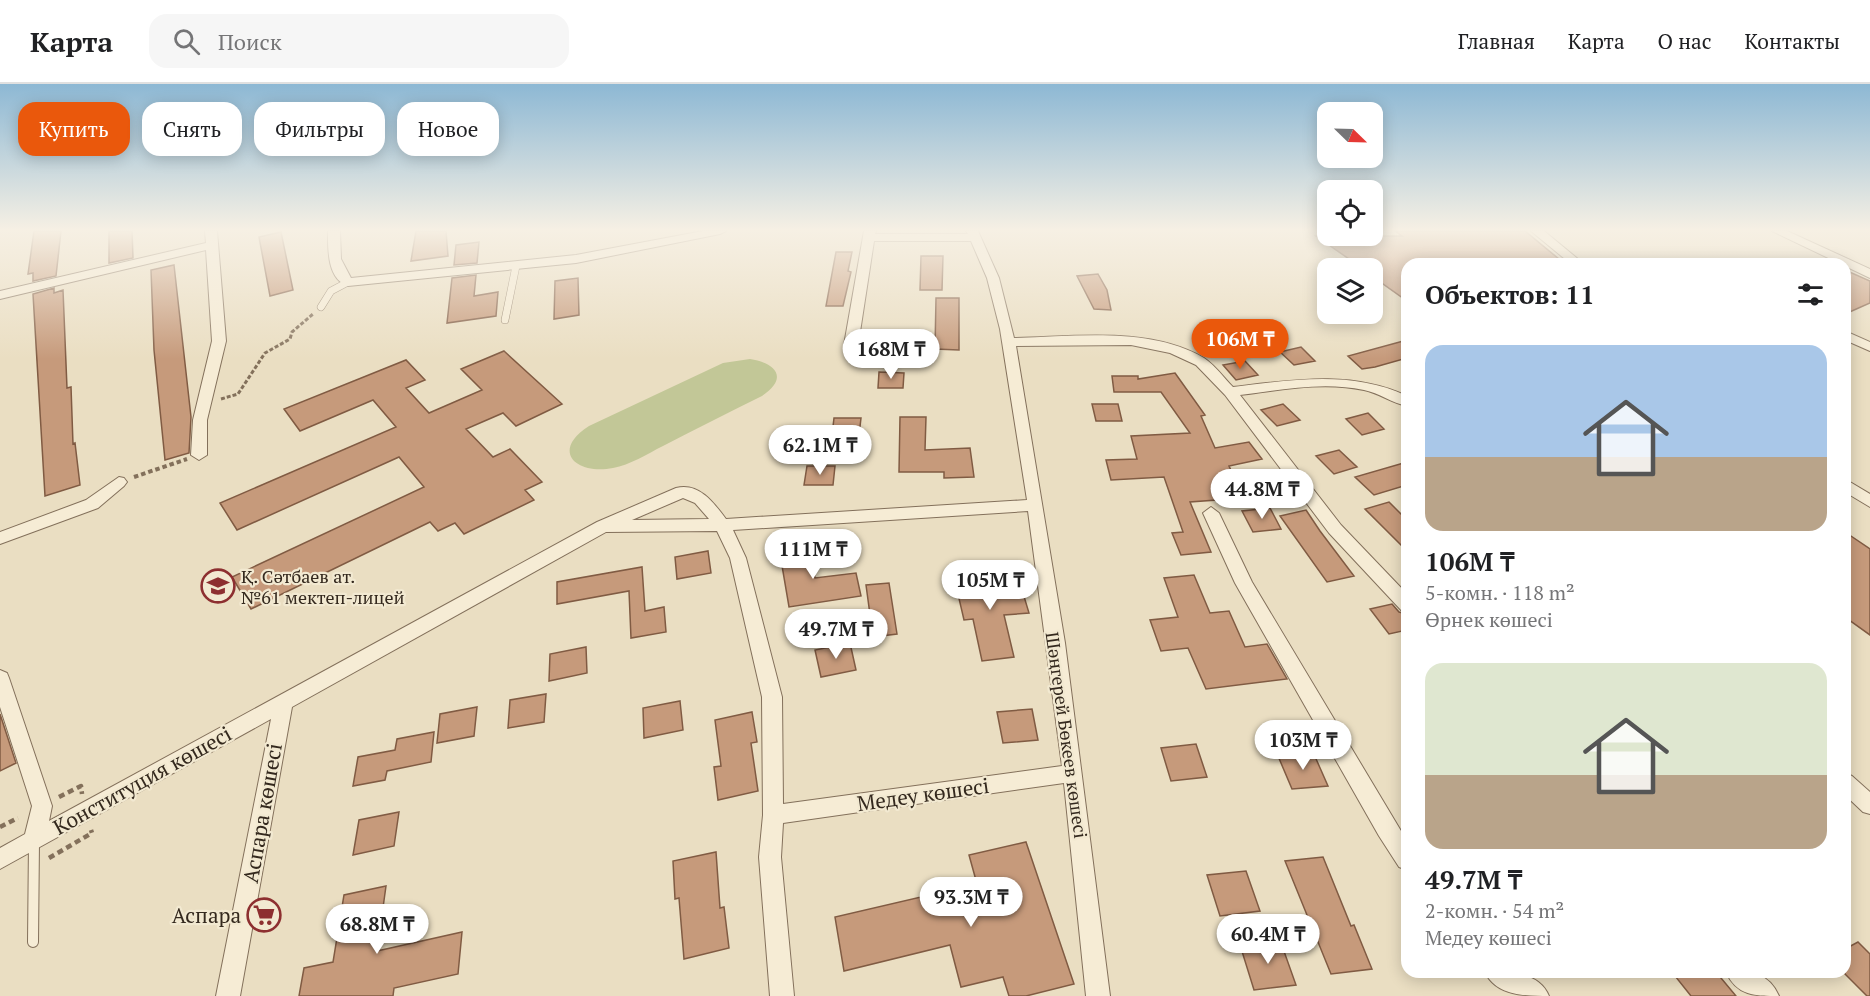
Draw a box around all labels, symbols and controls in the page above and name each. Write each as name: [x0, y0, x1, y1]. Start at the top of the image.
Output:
search box: [149, 14, 569, 68]
text: Карта: [30, 23, 113, 60]
icon: search: [170, 25, 203, 58]
text: Поиск: [218, 27, 282, 56]
text: Главная: [1458, 27, 1535, 55]
text: Карта: [1568, 27, 1625, 55]
text: О нас: [1658, 27, 1711, 55]
text: Контакты: [1744, 27, 1840, 55]
chip: Купить: [18, 102, 130, 156]
chip: Снять: [142, 102, 242, 156]
chip: Фильтры: [254, 102, 385, 156]
chip: Новое: [397, 102, 499, 156]
north arrow: [1317, 102, 1383, 168]
map controls: [1317, 102, 1383, 324]
button: locate: [1317, 180, 1383, 246]
button: layers: [1317, 258, 1383, 324]
text: Объектов: 11: [1425, 277, 1595, 311]
icon: filters: [1794, 278, 1827, 311]
pin: 106M ₸: [1191, 319, 1289, 370]
text: 106M ₸: [1206, 325, 1274, 352]
pin: 168M ₸: [842, 329, 940, 380]
text: 168M ₸: [857, 335, 925, 362]
icon: home: [1572, 384, 1680, 492]
pin: 62.1M ₸: [765, 425, 875, 476]
text: 62.1M ₸: [783, 431, 857, 458]
pin: 44.8M ₸: [1207, 469, 1317, 520]
text: 44.8M ₸: [1225, 475, 1299, 502]
pin: 111M ₸: [764, 529, 862, 580]
text: 111M ₸: [779, 535, 847, 562]
text: 106M ₸: [1425, 544, 1514, 578]
pin: 105M ₸: [941, 560, 1039, 611]
place label: Қ. Сәтбаев ат. №61 мектеп-лицей: [241, 564, 405, 609]
text: 105M ₸: [956, 566, 1024, 593]
school or university icon: Қ. Сәтбаев ат. №61 мектеп-лицей: [200, 568, 236, 604]
text: 5-комн. · 118 m²: [1425, 579, 1575, 606]
text: Өрнек көшесі: [1425, 606, 1553, 633]
pin: 49.7M ₸: [781, 609, 891, 660]
text: 49.7M ₸: [799, 615, 873, 642]
street label: Шәңгерей Бөкеев көшесі: [1041, 630, 1093, 840]
icon: home: [1572, 702, 1680, 810]
street label: Конституция көшесі: [48, 719, 236, 841]
pin: 103M ₸: [1254, 720, 1352, 771]
text: 103M ₸: [1269, 726, 1337, 753]
street label: Аспара көшесі: [236, 741, 288, 885]
street label: Медеу көшесі: [855, 771, 991, 817]
text: 49.7M ₸: [1425, 862, 1522, 896]
pin: 93.3M ₸: [916, 877, 1026, 928]
text: 93.3M ₸: [934, 883, 1008, 910]
supermarket icon: Аспара: [246, 897, 282, 933]
text: 2-комн. · 54 m²: [1425, 897, 1564, 924]
place label: Аспара: [172, 901, 241, 929]
pin: 68.8M ₸: [322, 904, 432, 955]
text: 68.8M ₸: [340, 910, 414, 937]
pin: 60.4M ₸: [1213, 914, 1323, 965]
text: 60.4M ₸: [1231, 920, 1305, 947]
text: Медеу көшесі: [1425, 924, 1552, 951]

